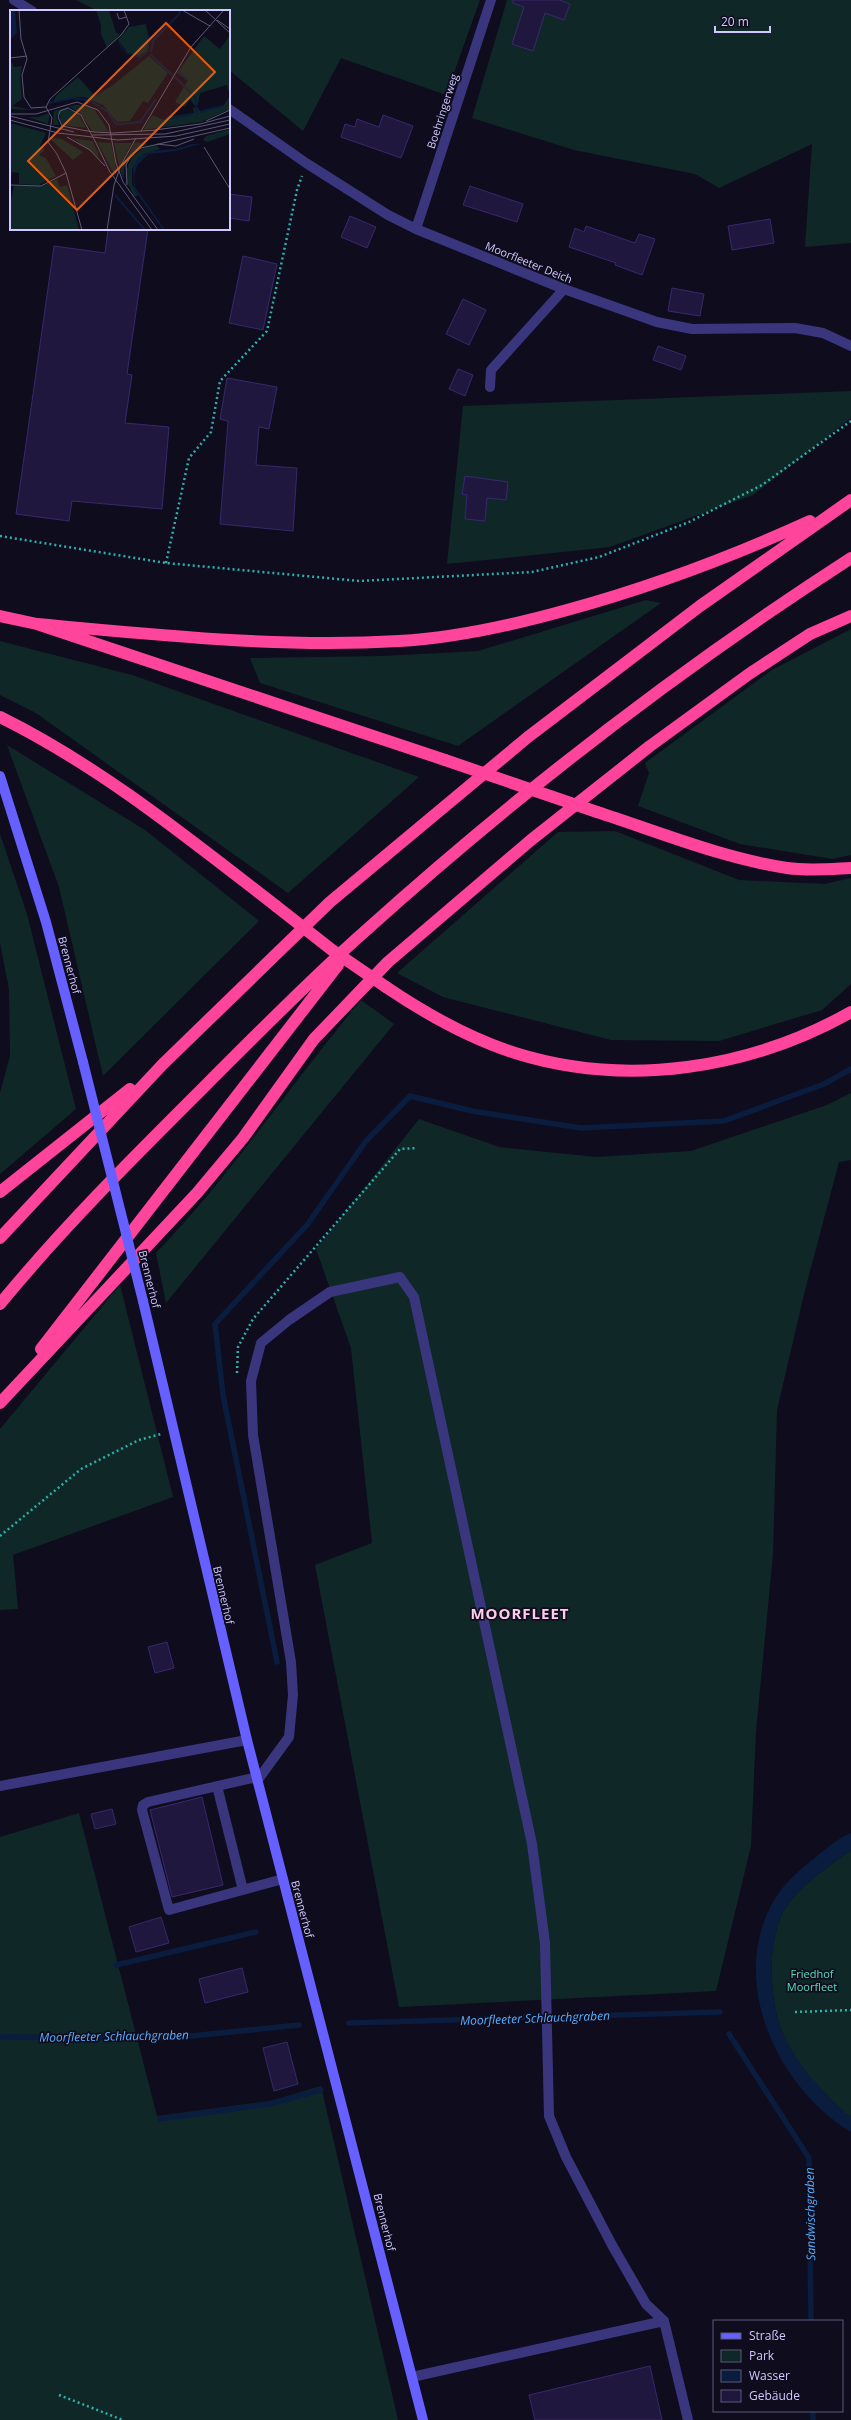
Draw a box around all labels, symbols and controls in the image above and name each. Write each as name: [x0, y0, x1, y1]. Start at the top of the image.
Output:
scale bar: [715, 8, 770, 34]
inset map: [10, 10, 230, 230]
text: 20 m: [721, 13, 749, 30]
street label: Boehringerweg: [423, 72, 461, 150]
street label: Moorfleeter Deich: [483, 238, 575, 286]
street label: Brennerhof: [55, 935, 85, 997]
street label: Brennerhof: [136, 1249, 165, 1311]
street label: Brennerhof: [210, 1565, 238, 1627]
district label: MOORFLEET: [470, 1603, 570, 1623]
street label: Brennerhof: [288, 1879, 318, 1941]
park label: Friedhof Moorfleet: [787, 1966, 837, 1994]
water label: Moorfleeter Schlauchgraben: [460, 2007, 610, 2029]
water label: Moorfleeter Schlauchgraben: [39, 2026, 189, 2046]
water label: Sandwischgraben: [801, 2167, 819, 2261]
street label: Brennerhof: [371, 2192, 400, 2254]
legend: [713, 2320, 843, 2412]
text: Straße: [749, 2327, 786, 2344]
text: Park: [749, 2347, 775, 2364]
text: Wasser: [749, 2367, 790, 2384]
text: Gebäude: [749, 2387, 800, 2404]

